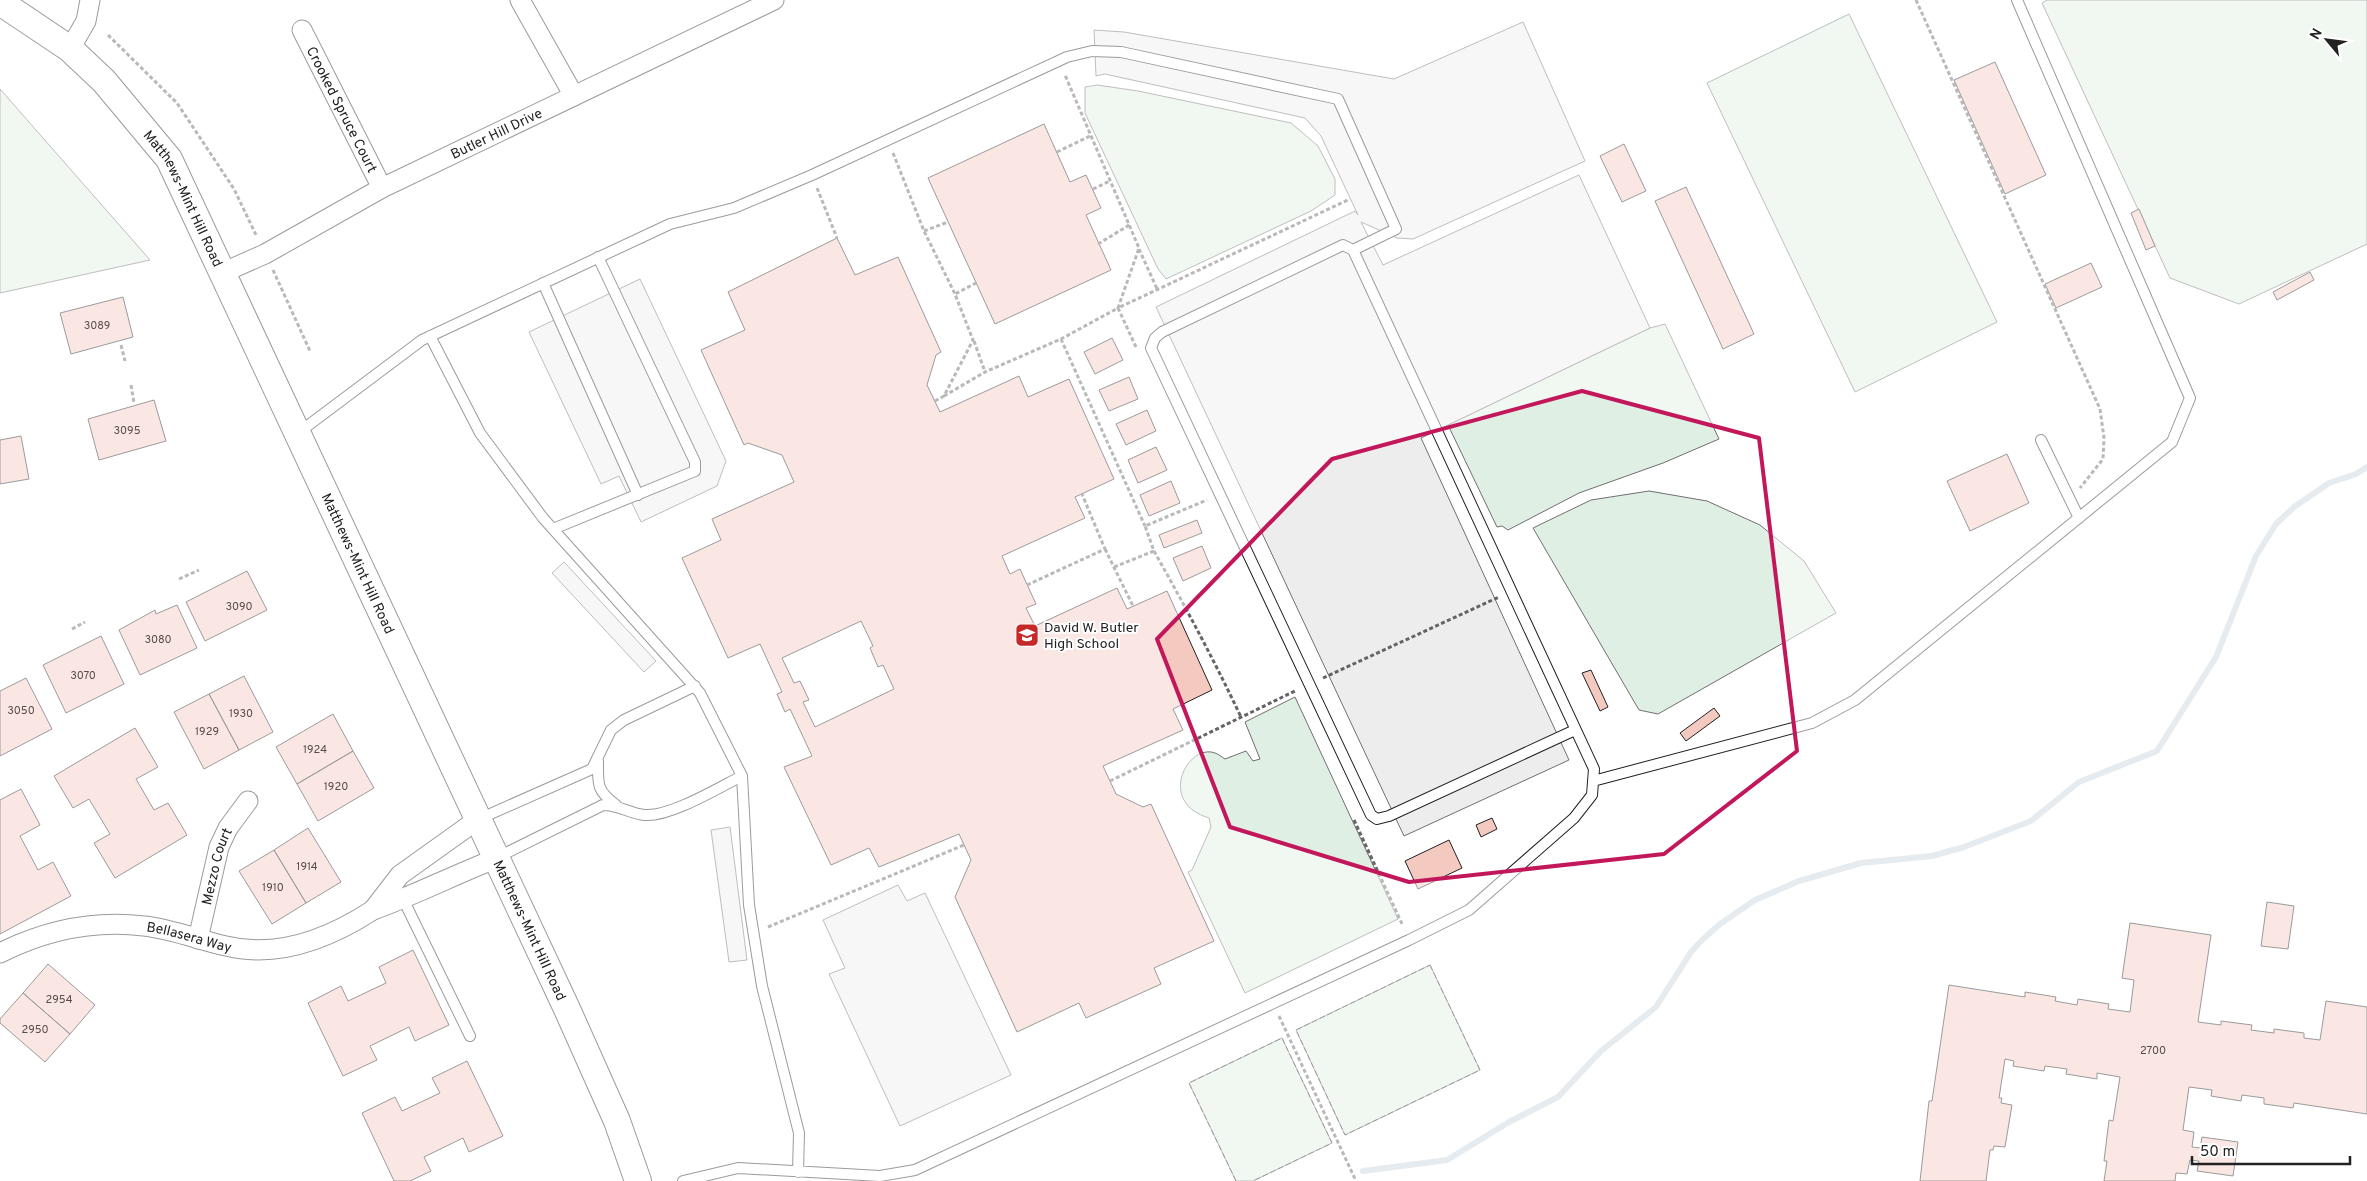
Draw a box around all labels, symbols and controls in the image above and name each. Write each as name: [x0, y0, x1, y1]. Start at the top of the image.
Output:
north arrow: [2302, 15, 2352, 65]
text: N: [2307, 26, 2327, 43]
street label: Crooked Spruce Court: [302, 44, 380, 176]
street label: Butler Hill Drive: [448, 105, 545, 164]
street label: Matthews-Mint Hill Road: [139, 128, 225, 270]
house number: 3089: [84, 319, 110, 333]
house number: 3095: [114, 424, 141, 438]
street label: Matthews-Mint Hill Road: [317, 491, 397, 637]
house number: 3090: [225, 600, 253, 614]
place label: David W. Butler High School: [1044, 620, 1139, 653]
school or university icon: David W. Butler High School: [1014, 622, 1040, 648]
house number: 3080: [144, 633, 172, 647]
house number: 3070: [70, 669, 96, 683]
house number: 3050: [7, 704, 35, 718]
house number: 1930: [229, 707, 253, 721]
house number: 1929: [195, 725, 219, 739]
house number: 1924: [303, 743, 327, 757]
house number: 1920: [324, 780, 348, 794]
street label: Mezzo Court: [199, 825, 237, 907]
street label: Matthews-Mint Hill Road: [489, 858, 569, 1004]
house number: 1914: [296, 860, 318, 874]
house number: 1910: [262, 881, 284, 895]
street label: Bellasera Way: [145, 919, 233, 957]
house number: 2954: [45, 993, 73, 1007]
house number: 2950: [21, 1023, 49, 1037]
house number: 2700: [2140, 1044, 2166, 1058]
scale bar: [2192, 1134, 2350, 1166]
text: 50 m: [2200, 1143, 2235, 1162]

